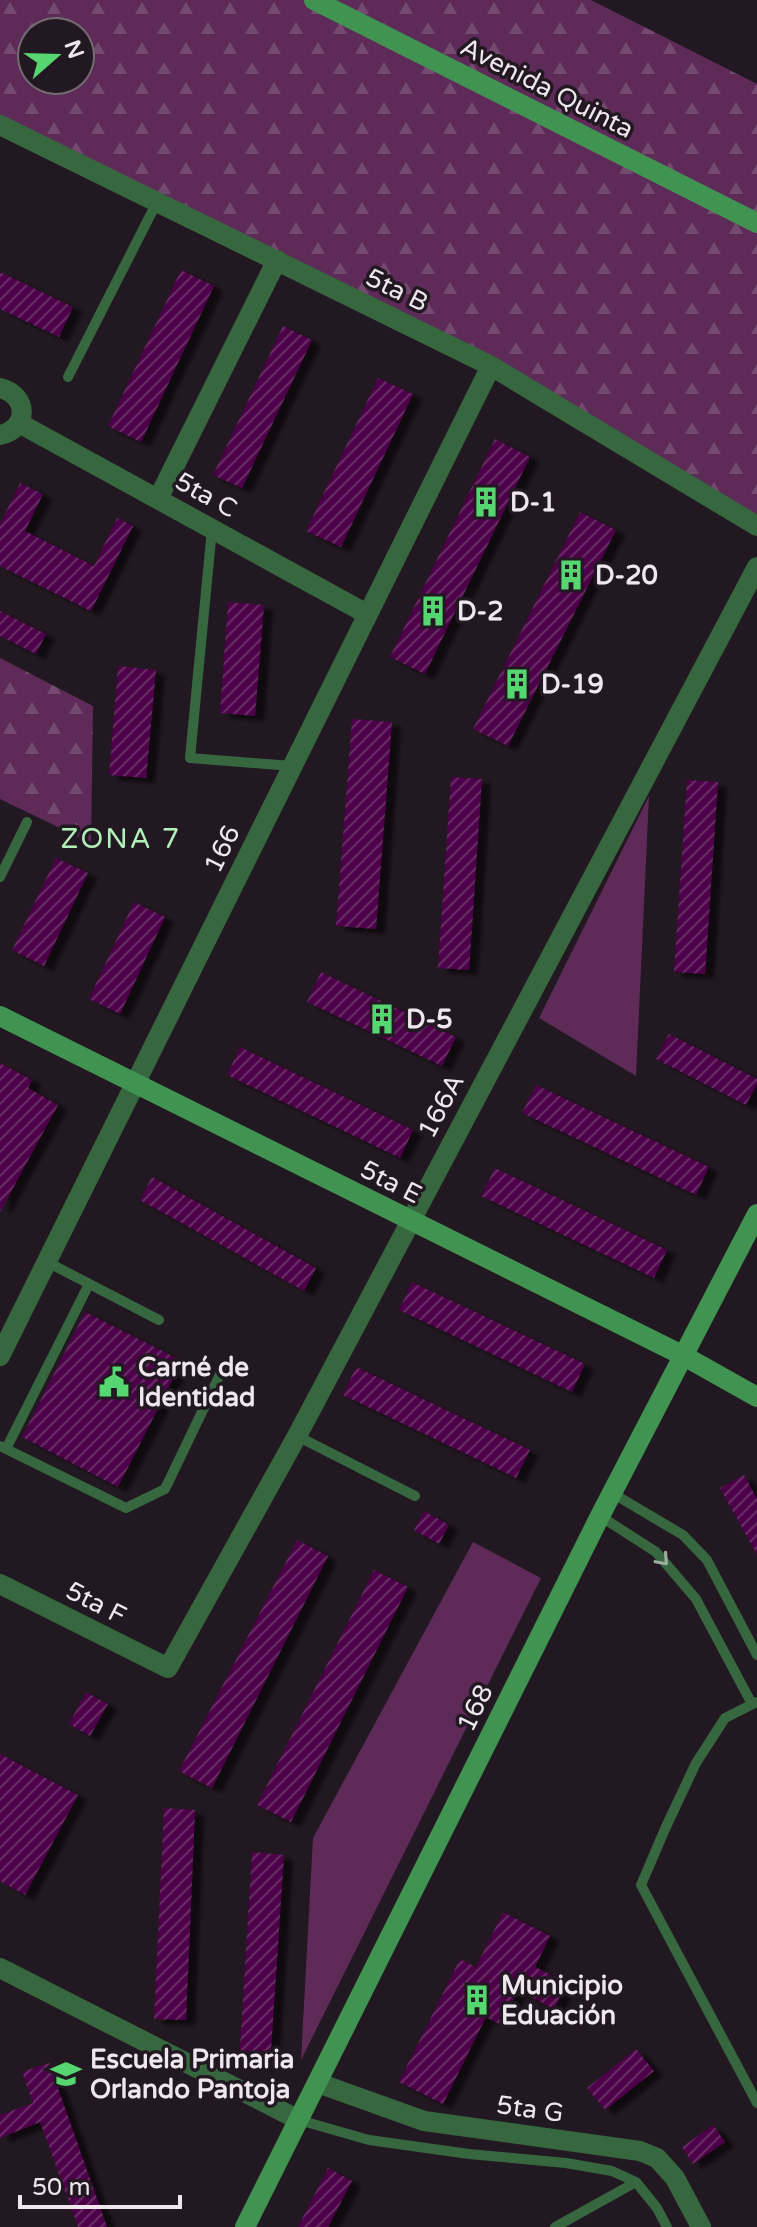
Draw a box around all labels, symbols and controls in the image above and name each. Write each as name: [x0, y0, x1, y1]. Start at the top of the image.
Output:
north arrow: [16, 16, 96, 96]
street label: Avenida Quinta: [455, 31, 639, 145]
text: N: [59, 37, 89, 62]
street label: 5ta B: [361, 262, 433, 318]
street label: 5ta C: [170, 466, 242, 524]
building icon: D-1: [469, 485, 503, 519]
place label: D-1: [510, 487, 556, 518]
building icon: D-20: [554, 558, 588, 592]
place label: D-20: [595, 560, 658, 591]
building icon: D-2: [416, 594, 450, 628]
place label: D-2: [457, 596, 503, 627]
building icon: D-19: [500, 667, 534, 701]
place label: D-19: [541, 669, 604, 700]
street label: 166: [197, 820, 247, 878]
district label: ZONA 7: [61, 822, 181, 856]
building icon: D-5: [365, 1002, 399, 1036]
place label: D-5: [406, 1004, 452, 1035]
street label: 166A: [411, 1069, 471, 1143]
street label: 5ta E: [355, 1154, 427, 1210]
place label: Carné de Identidad: [138, 1352, 256, 1413]
public building icon: Carné de Identidad: [97, 1365, 131, 1399]
one-way arrow: [653, 1551, 668, 1566]
street label: 5ta F: [61, 1575, 131, 1631]
street label: 168: [450, 1679, 500, 1737]
place label: Municipio Eduación: [501, 1970, 623, 2031]
building icon: Municipio Eduación: [460, 1983, 494, 2017]
place label: Escuela Primaria Orlando Pantoja: [90, 2044, 294, 2105]
school or university icon: Escuela Primaria Orlando Pantoja: [49, 2057, 83, 2091]
street label: 5ta G: [495, 2089, 565, 2129]
scale bar: [20, 2159, 180, 2209]
text: 50 m: [32, 2173, 90, 2202]

